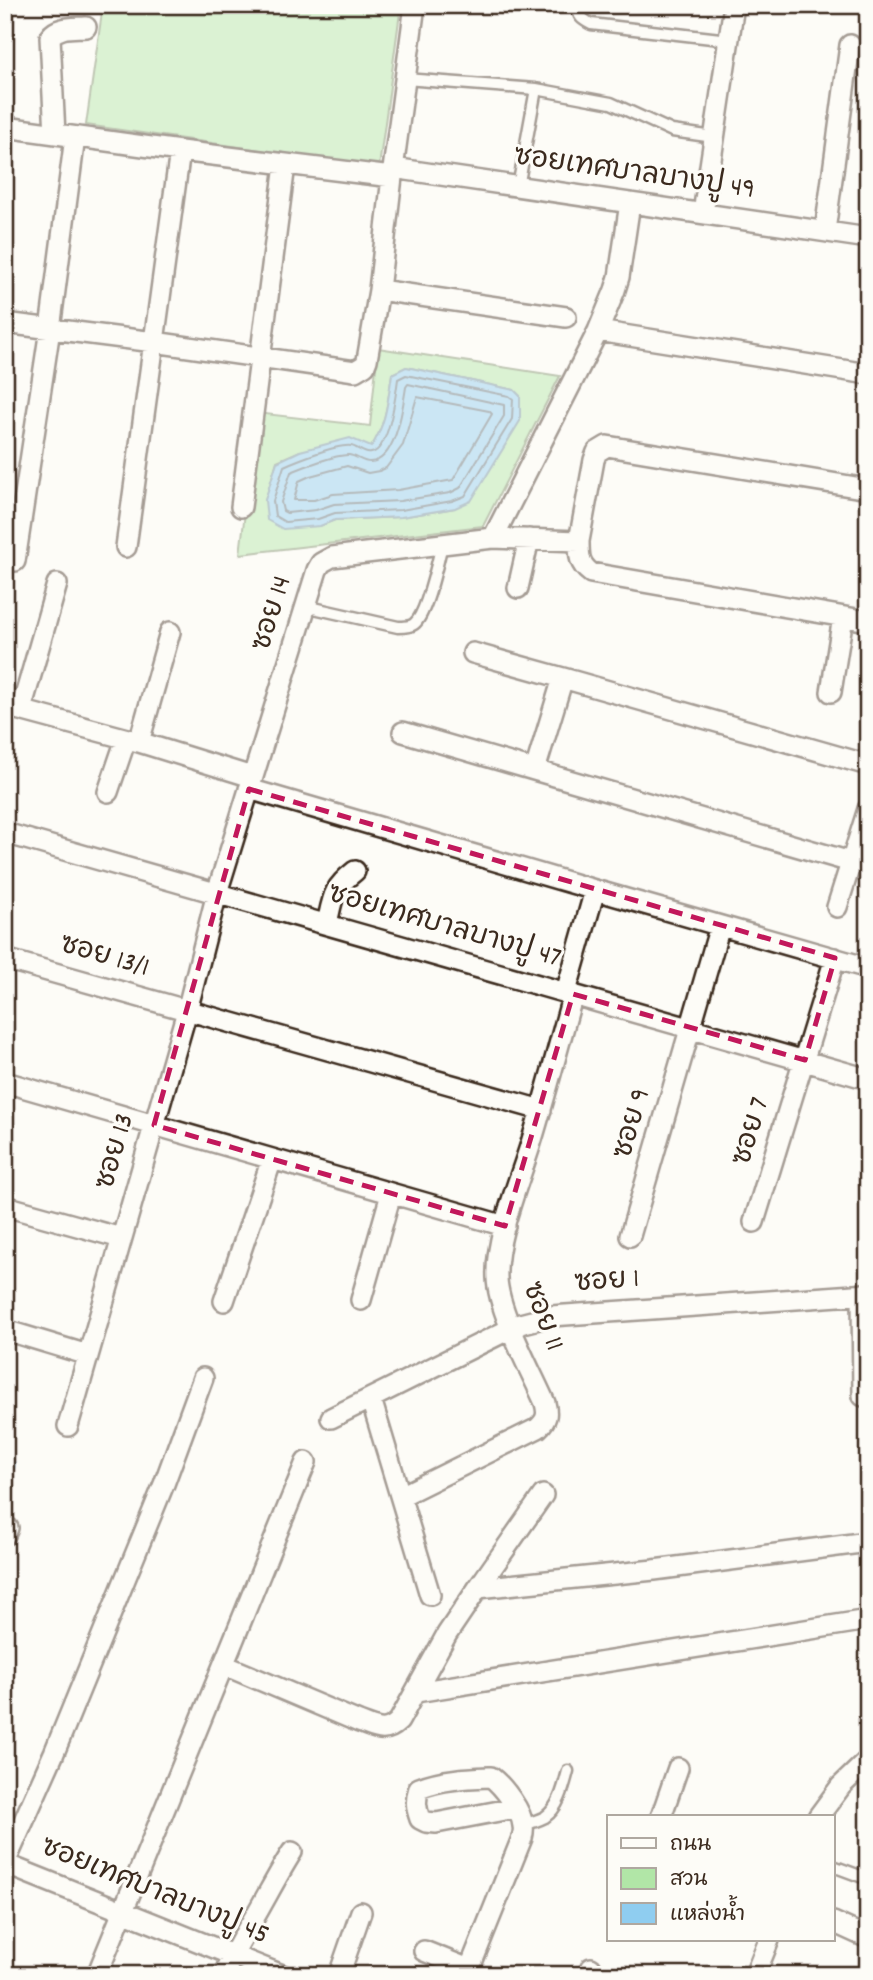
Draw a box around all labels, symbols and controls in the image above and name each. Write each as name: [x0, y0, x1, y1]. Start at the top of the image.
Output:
street label: ซอยเทศบาลบางปู 49: [511, 137, 757, 212]
street label: ซอย 14: [244, 572, 304, 656]
street label: ซอยเทศบาลบางปู 47: [323, 875, 566, 980]
street label: ซอย 13/1: [55, 926, 153, 990]
street label: ซอย 9: [605, 1084, 663, 1164]
street label: ซอย 7: [724, 1093, 782, 1171]
street label: ซอย 13: [87, 1109, 147, 1195]
street label: ซอย 1: [573, 1261, 641, 1305]
street label: ซอย 11: [510, 1277, 572, 1357]
legend: [607, 1815, 834, 1941]
street label: ซอยเทศบาลบางปู 45: [34, 1828, 275, 1957]
text: ถนน: [670, 1831, 711, 1861]
text: สวน: [670, 1866, 707, 1896]
text: แหล่งน้ำ: [670, 1894, 745, 1931]

